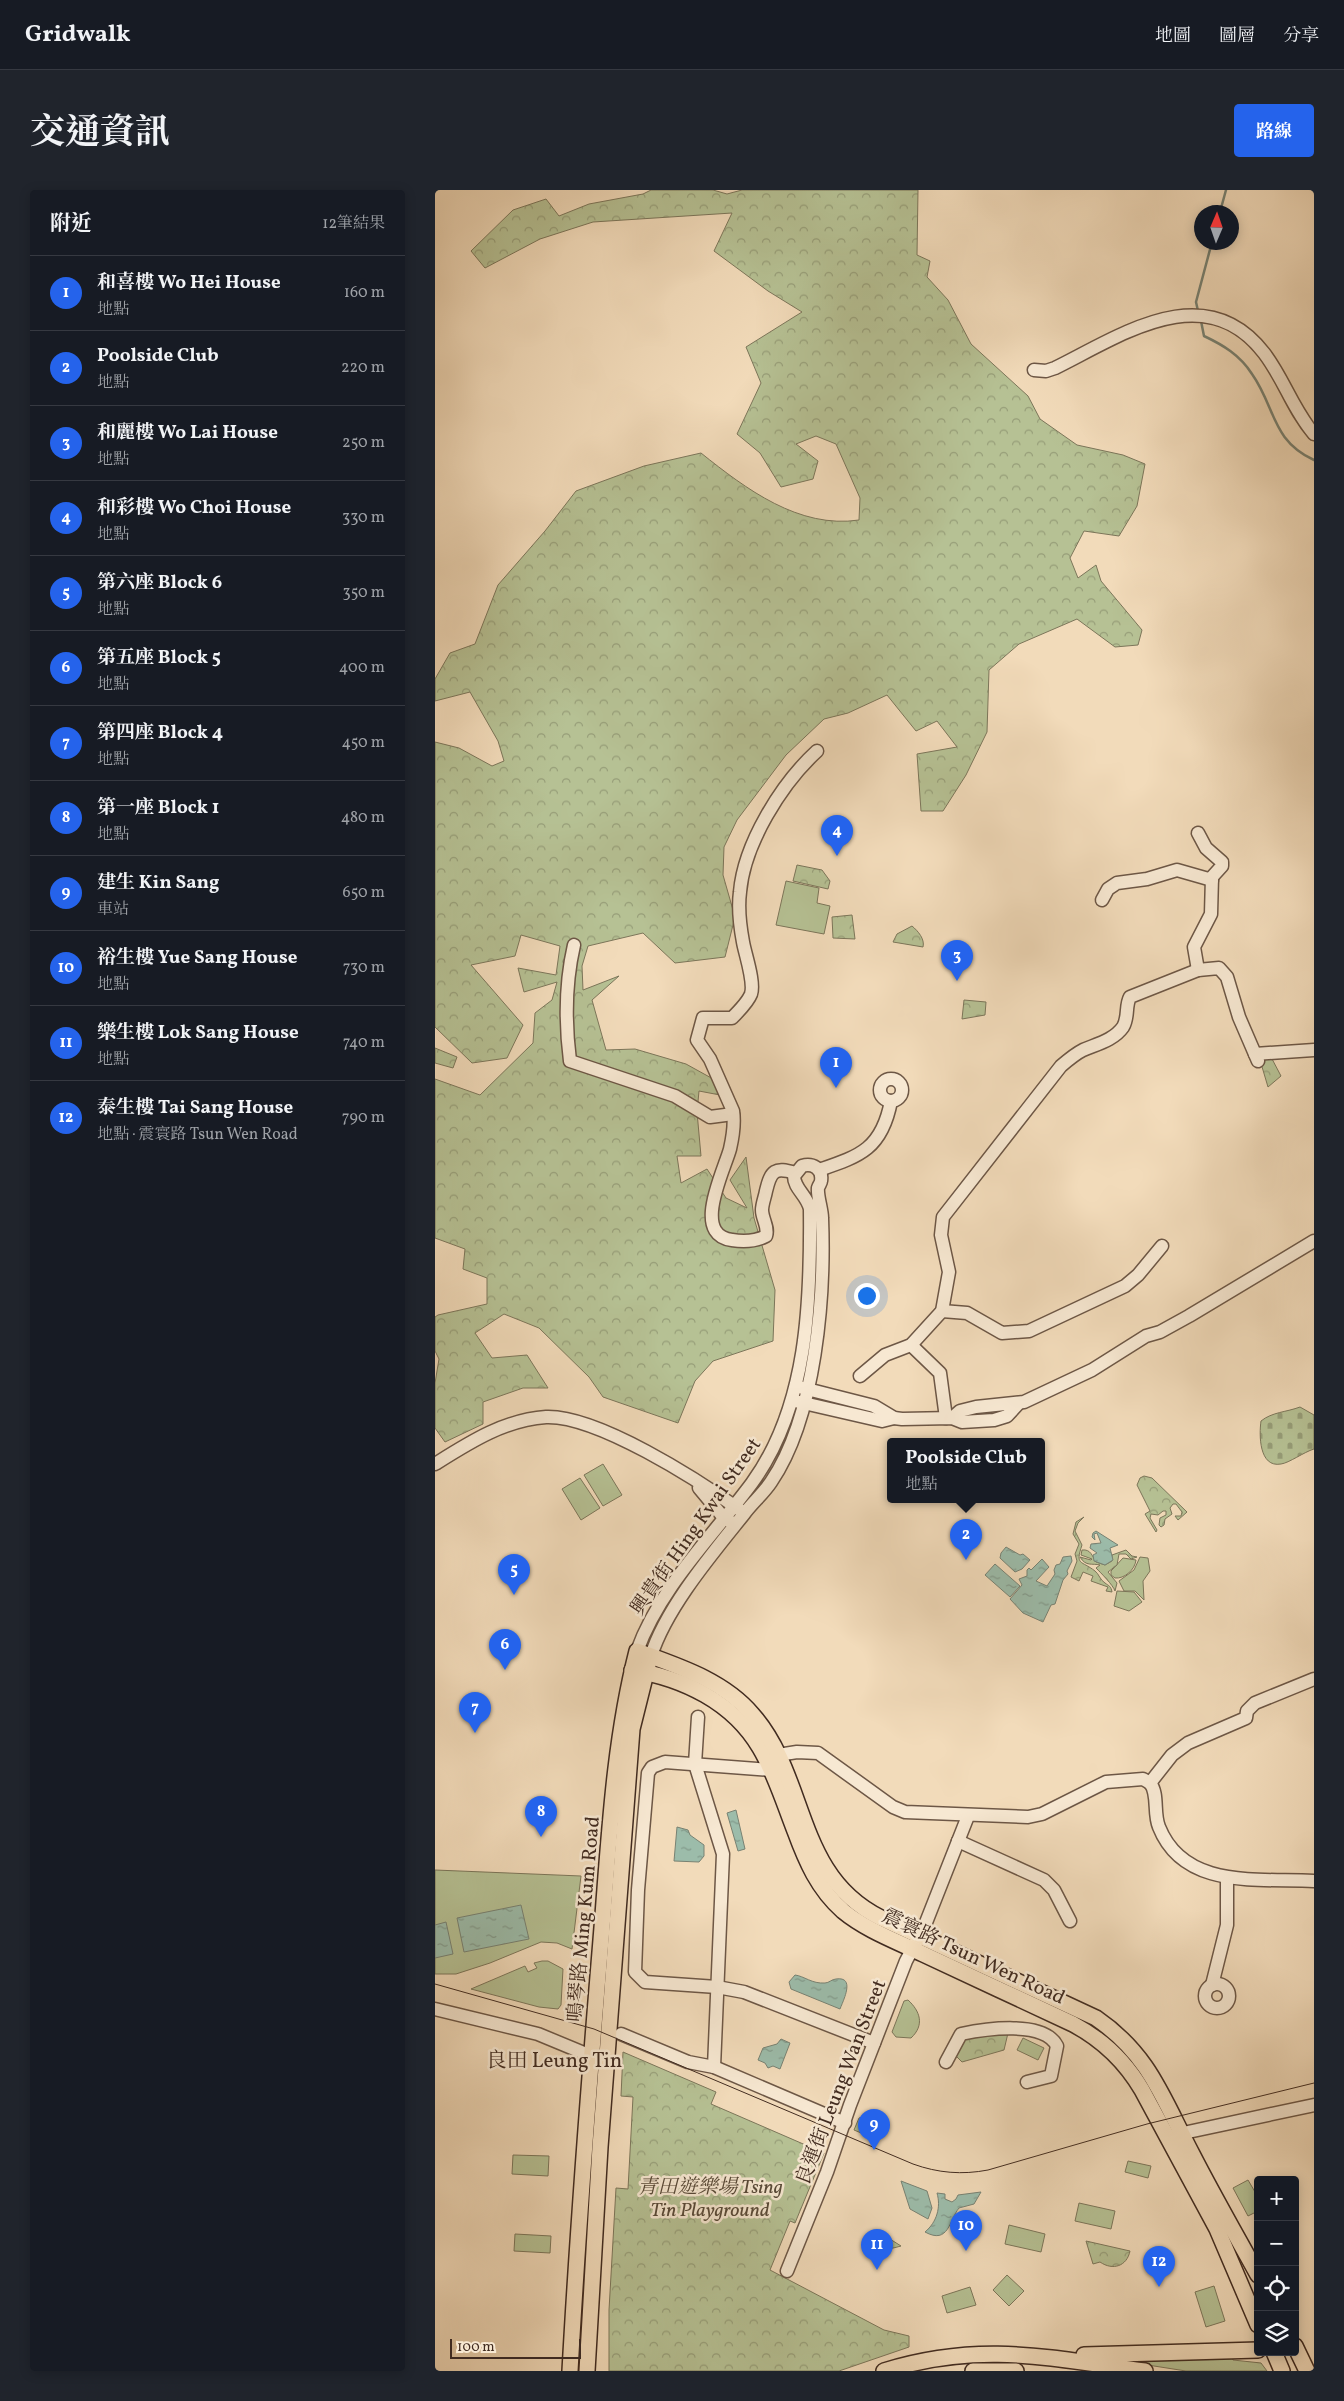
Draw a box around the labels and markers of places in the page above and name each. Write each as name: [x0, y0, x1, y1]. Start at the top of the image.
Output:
pin: 4: [821, 815, 853, 856]
pin: 3: [941, 940, 973, 981]
pin: 1: [820, 1047, 852, 1088]
pin: 2: [950, 1519, 982, 1560]
pin: 5: [498, 1554, 530, 1595]
pin: 6: [489, 1629, 521, 1670]
pin: 7: [459, 1692, 491, 1733]
pin: 8: [525, 1796, 557, 1837]
pin: 9: [858, 2109, 890, 2150]
pin: 10: [950, 2210, 982, 2251]
pin: 11: [861, 2229, 893, 2270]
pin: 12: [1143, 2246, 1175, 2287]

